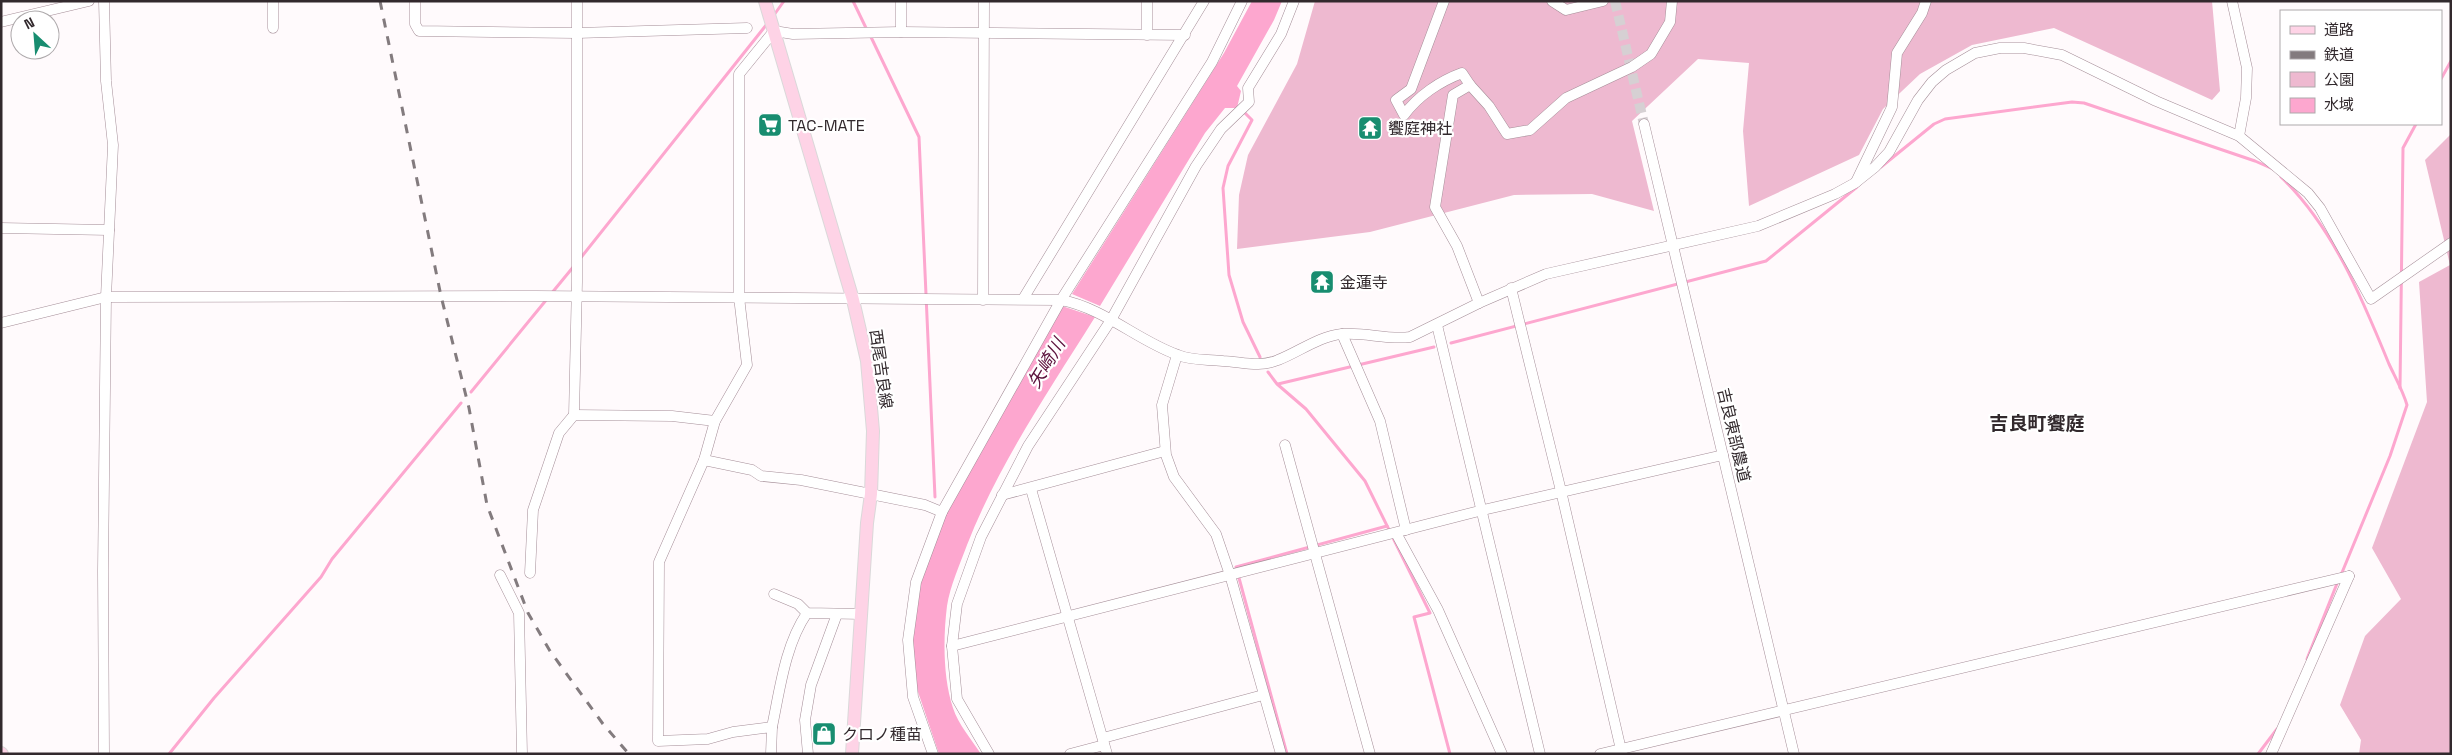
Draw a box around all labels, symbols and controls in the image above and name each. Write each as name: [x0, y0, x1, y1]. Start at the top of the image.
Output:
north arrow: [10, 10, 60, 60]
legend: [2280, 10, 2442, 125]
text: N: [21, 13, 37, 33]
text: 道路: [2324, 20, 2354, 39]
text: 鉄道: [2324, 45, 2354, 64]
text: 公園: [2324, 70, 2354, 89]
text: 水域: [2324, 95, 2354, 114]
supermarket icon: TAC-MATE: [757, 112, 783, 138]
place label: TAC-MATE: [788, 115, 865, 136]
temple icon: 饗庭神社: [1357, 115, 1383, 141]
place label: 饗庭神社: [1388, 118, 1452, 139]
temple icon: 金蓮寺: [1309, 269, 1335, 295]
place label: 金蓮寺: [1340, 272, 1388, 293]
street label: 西尾吉良線: [865, 328, 897, 410]
water label: 矢崎川: [1022, 332, 1071, 392]
street label: 吉良東部農道: [1713, 386, 1755, 484]
district label: 吉良町饗庭: [1989, 411, 2085, 436]
shop icon: クロノ種苗: [811, 721, 837, 747]
place label: クロノ種苗: [842, 724, 922, 745]

